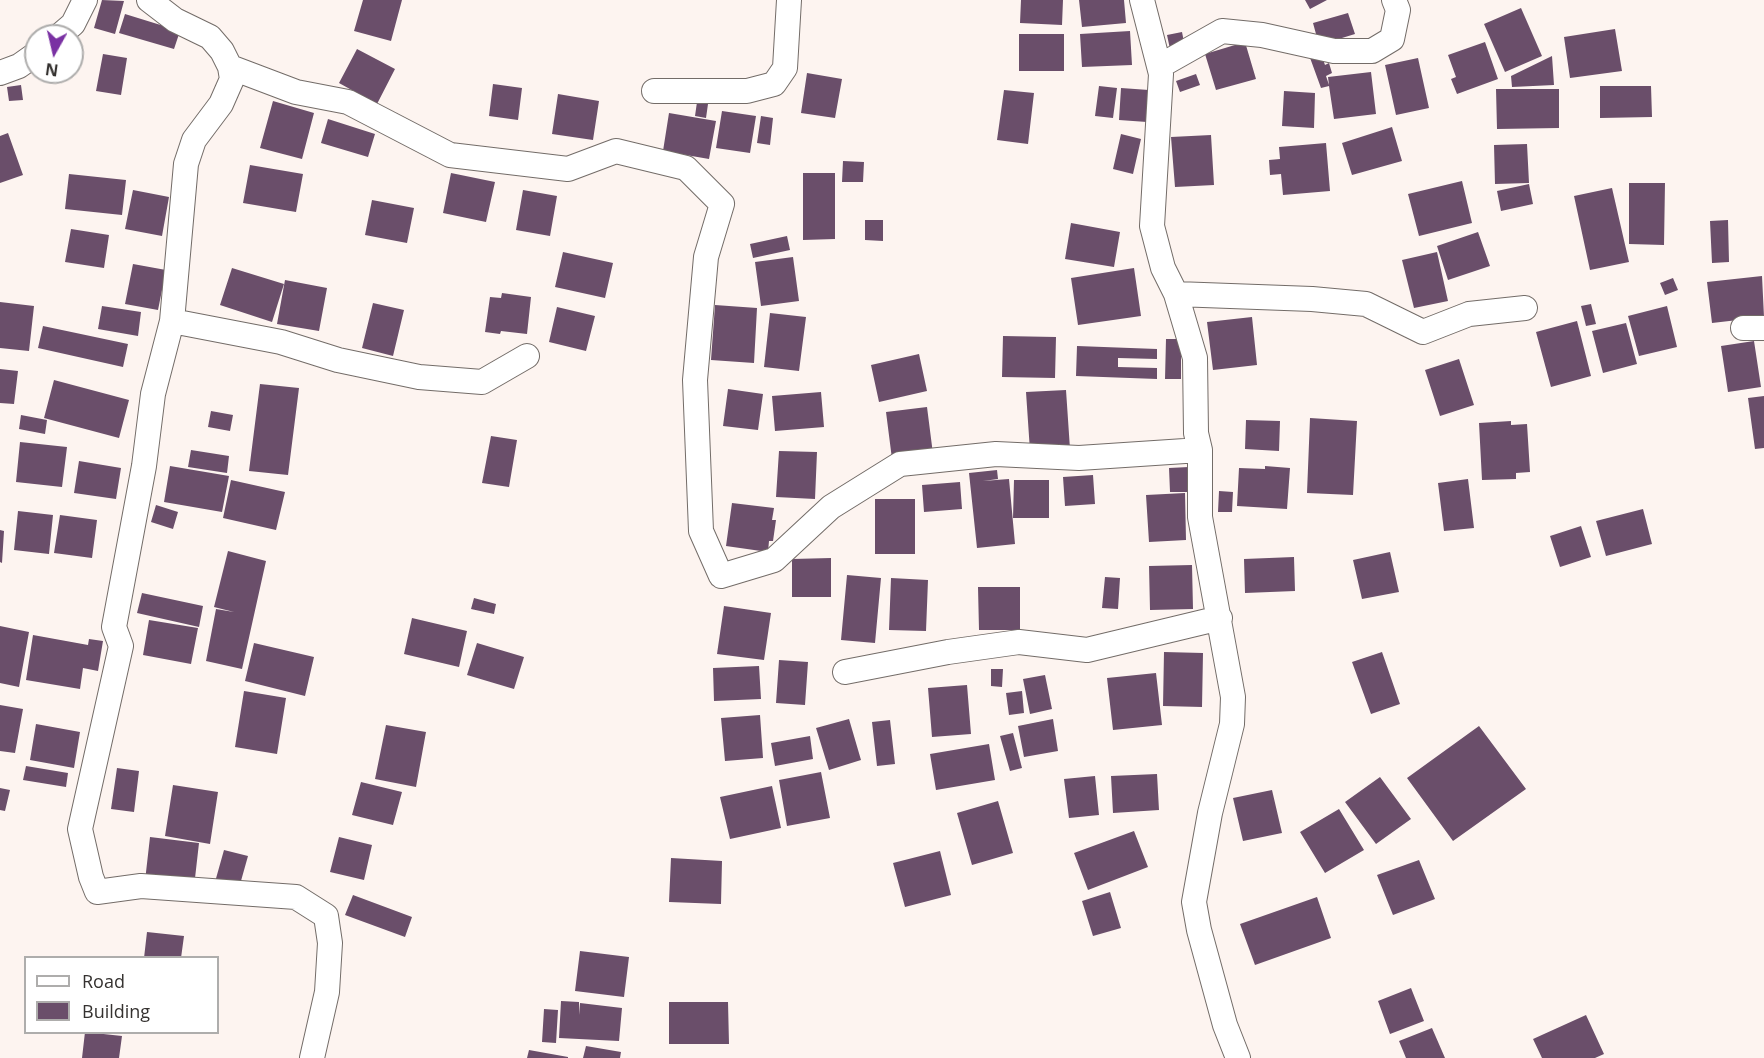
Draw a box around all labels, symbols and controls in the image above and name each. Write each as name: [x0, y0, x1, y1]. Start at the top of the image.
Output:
north arrow: [24, 24, 84, 84]
text: N: [44, 58, 60, 82]
legend: [24, 956, 219, 1034]
text: Road: [82, 969, 125, 993]
text: Building: [82, 999, 150, 1023]

